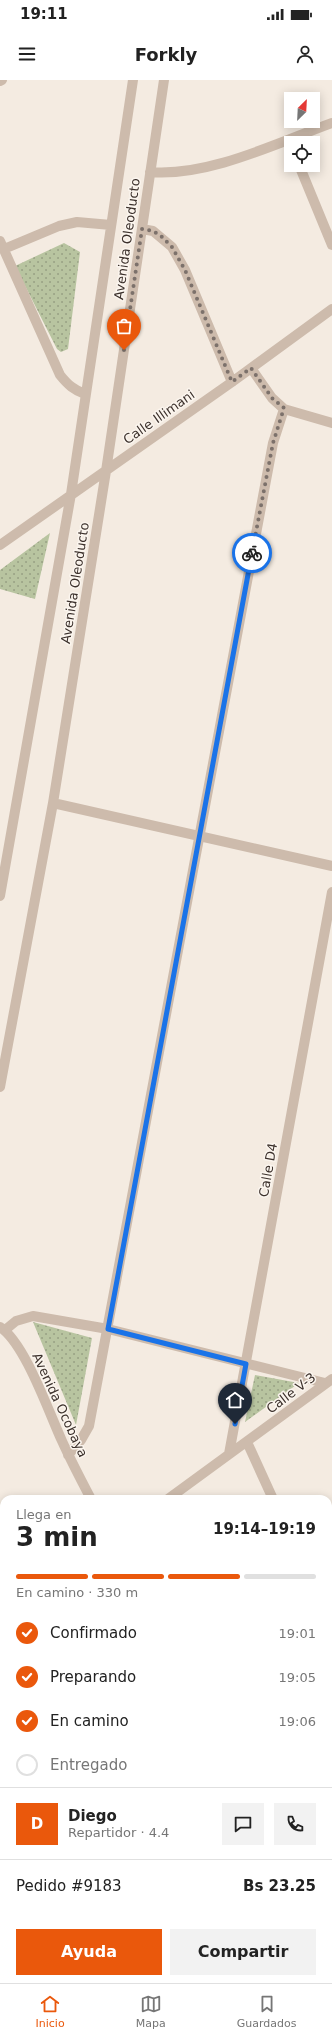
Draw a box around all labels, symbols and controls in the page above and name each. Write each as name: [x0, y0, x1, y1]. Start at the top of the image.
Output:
text: 19:11: [20, 5, 68, 23]
icon: menu: [16, 43, 38, 65]
icon: person: [294, 43, 316, 65]
text: Forkly: [135, 44, 197, 65]
north arrow: [284, 92, 320, 128]
map controls: [284, 92, 320, 172]
button: locate: [284, 136, 320, 172]
street label: Avenida Oleoducto: [111, 177, 143, 301]
pin: [107, 309, 141, 350]
icon: bag: [113, 315, 135, 337]
street label: Calle Illimani: [120, 387, 198, 447]
street label: Avenida Oleoducto: [58, 521, 92, 645]
courier: [232, 533, 272, 573]
icon: bike: [241, 542, 263, 564]
street label: Calle D4: [256, 1142, 280, 1198]
street label: Avenida Ocobaya: [29, 1351, 91, 1459]
street label: Calle V-3: [264, 1370, 318, 1416]
pin: [218, 1383, 252, 1424]
icon: home: [224, 1389, 246, 1411]
text: Llega en: [16, 1507, 71, 1522]
text: 19:14–19:19: [213, 1520, 316, 1538]
text: 3 min: [16, 1522, 98, 1552]
text: En camino · 330 m: [16, 1585, 138, 1600]
icon: check: [16, 1622, 38, 1644]
text: Confirmado: [50, 1624, 137, 1642]
text: 19:01: [279, 1626, 316, 1641]
icon: check: [16, 1666, 38, 1688]
text: Preparando: [50, 1668, 136, 1686]
text: 19:05: [279, 1670, 316, 1685]
icon: check: [16, 1710, 38, 1732]
text: En camino: [50, 1712, 129, 1730]
text: 19:06: [279, 1714, 316, 1729]
text: Entregado: [50, 1756, 127, 1774]
button: chat: [222, 1803, 264, 1845]
button: phone: [274, 1803, 316, 1845]
text: Diego: [68, 1807, 117, 1825]
text: D: [31, 1815, 43, 1833]
text: Repartidor · 4.4: [68, 1825, 169, 1840]
text: Pedido #9183: [16, 1877, 122, 1895]
text: Bs 23.25: [243, 1877, 316, 1895]
button: Ayuda: [16, 1929, 162, 1975]
button: Compartir: [170, 1929, 316, 1975]
tab: Inicio: [36, 1993, 65, 2030]
tab: Mapa: [136, 1993, 166, 2030]
tab: Guardados: [237, 1993, 296, 2030]

